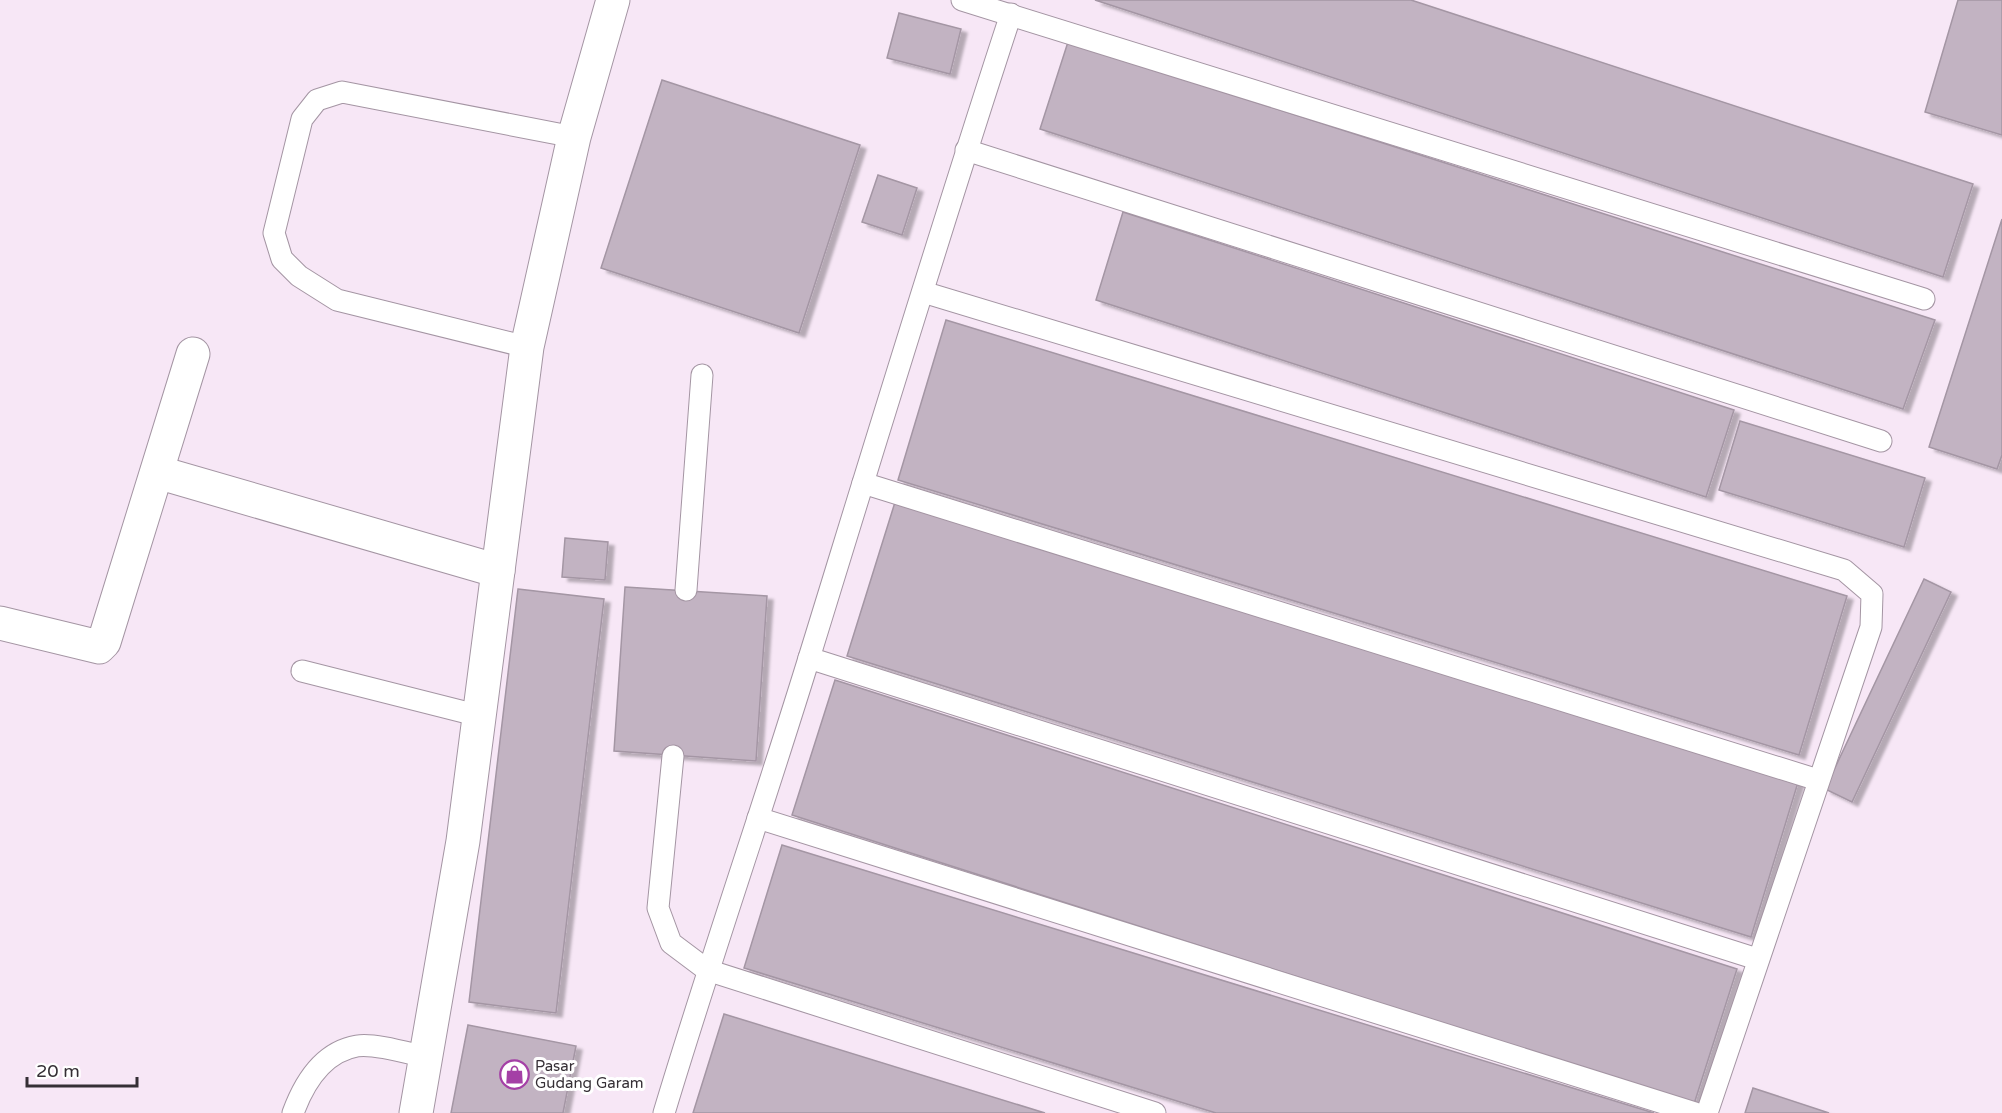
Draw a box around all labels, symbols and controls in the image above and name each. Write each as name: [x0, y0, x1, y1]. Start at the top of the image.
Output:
scale bar: [27, 1050, 136, 1088]
place label: Pasar Gudang Garam: [535, 1057, 644, 1092]
shop icon: Pasar Gudang Garam: [498, 1059, 530, 1091]
text: 20 m: [36, 1060, 80, 1082]

